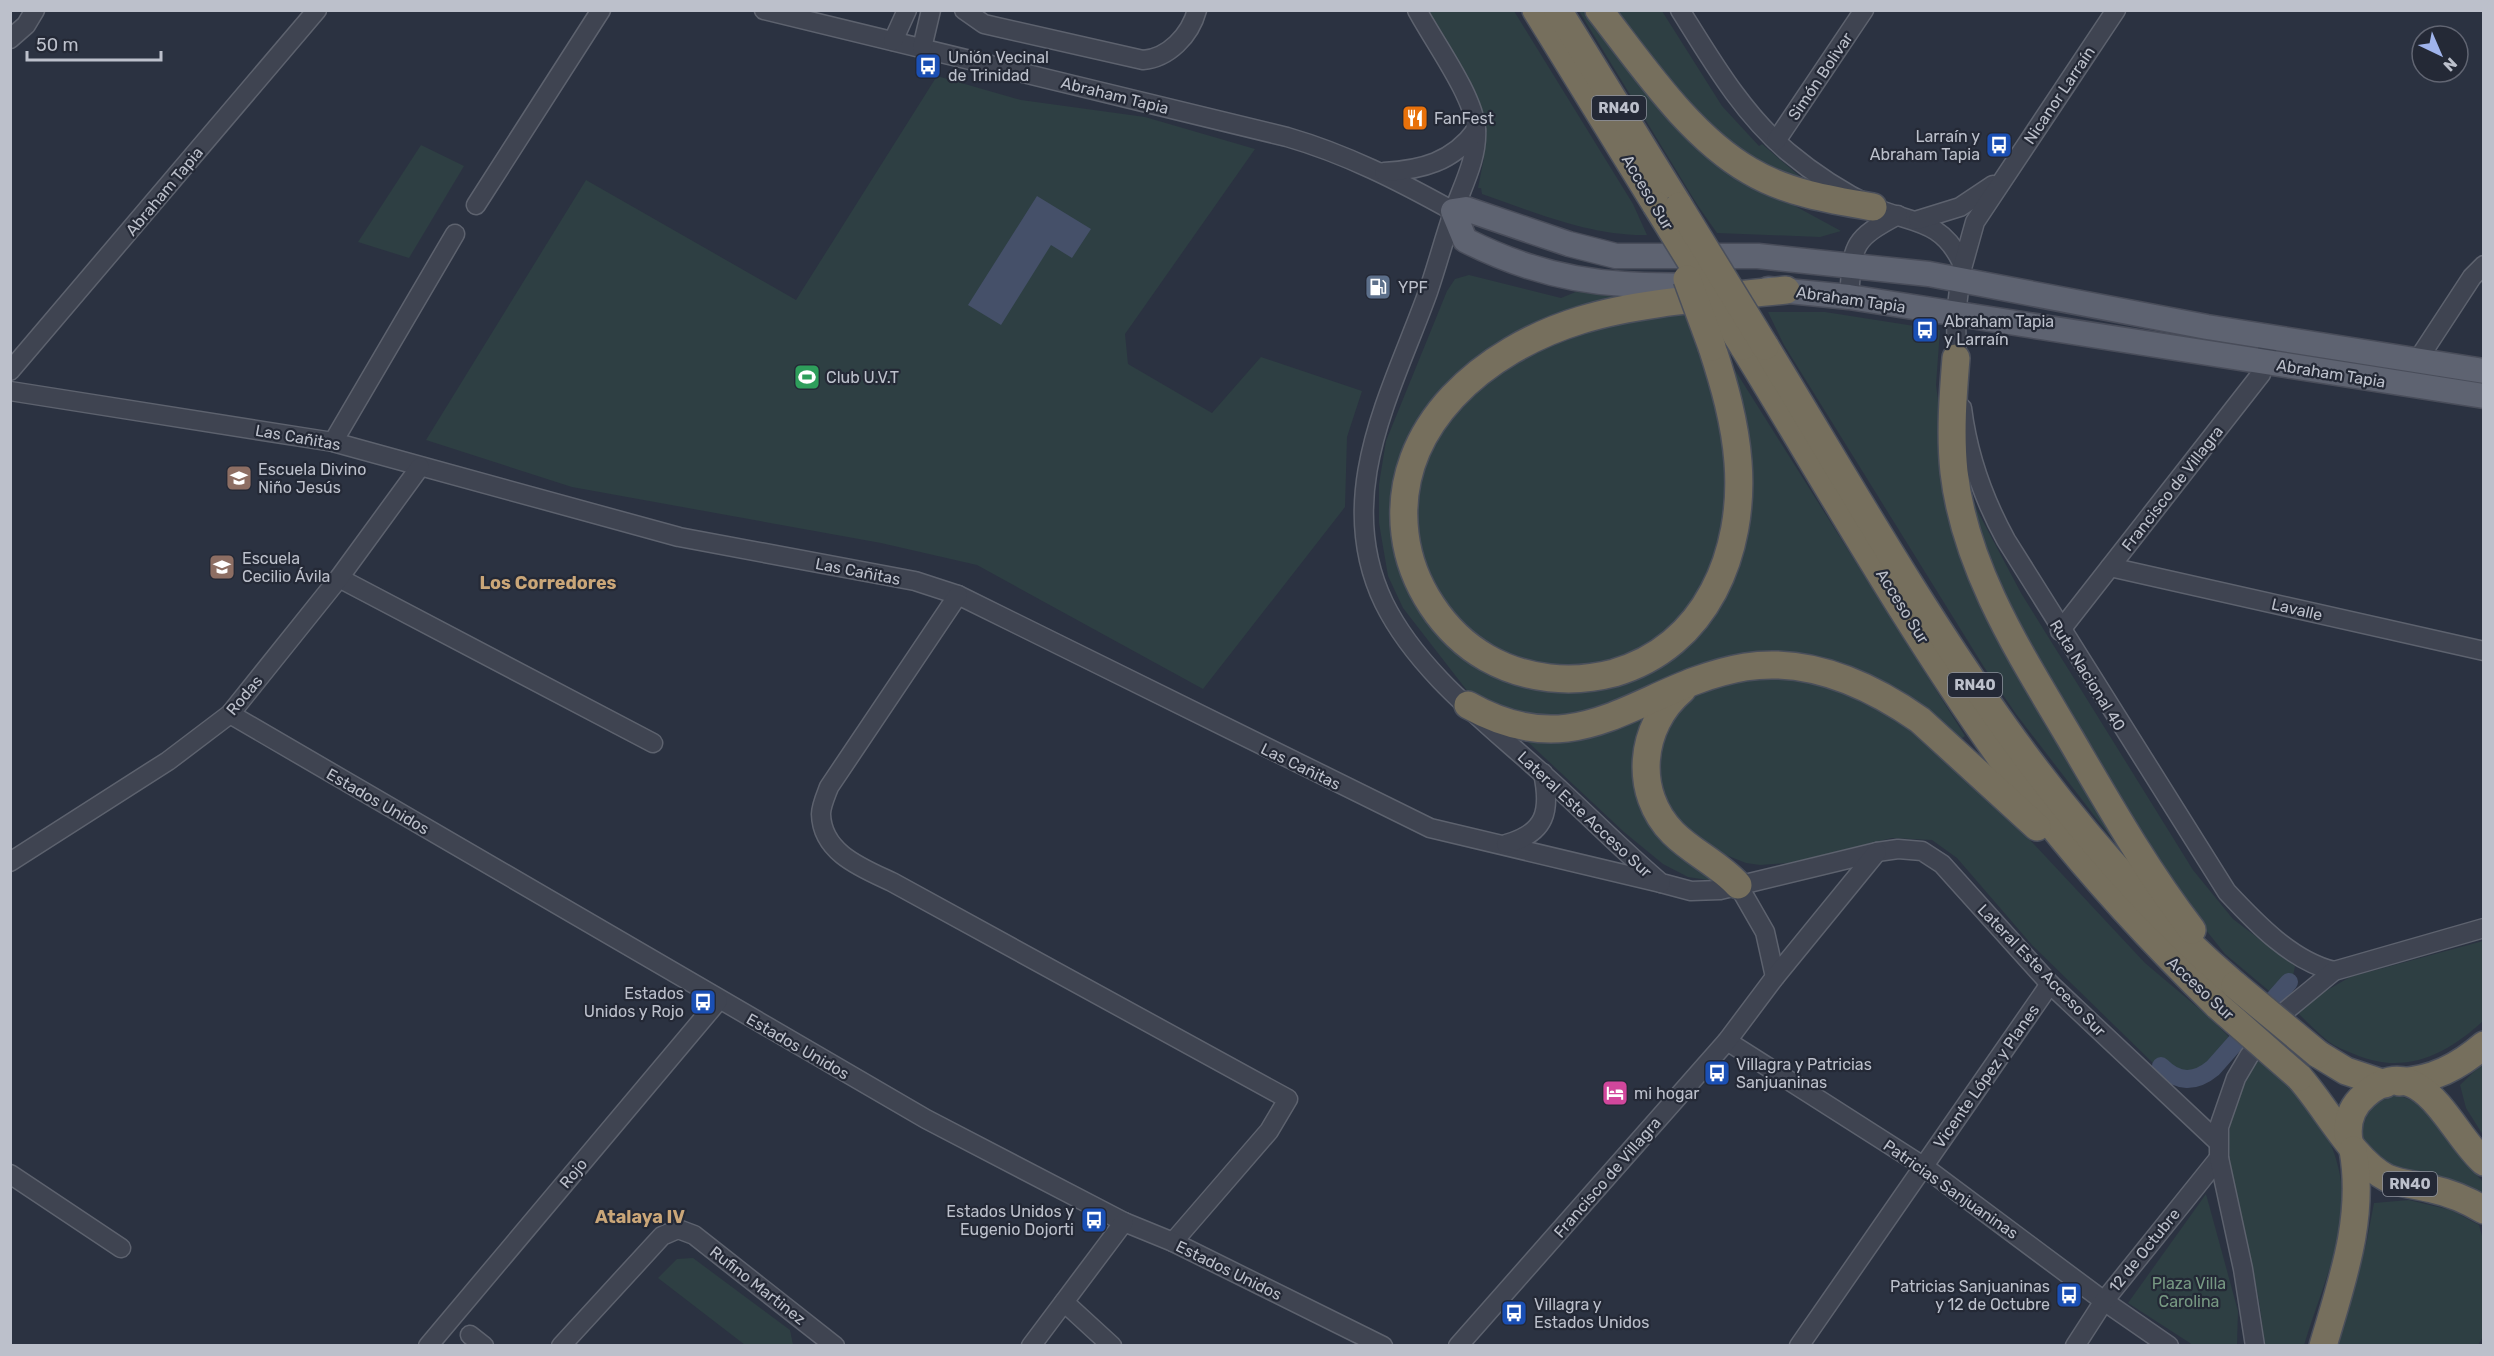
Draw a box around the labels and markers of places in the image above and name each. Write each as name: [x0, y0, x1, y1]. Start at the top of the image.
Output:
place label: Unión Vecinal de Trinidad: [948, 48, 1049, 85]
bus stop icon: Unión Vecinal de Trinidad: [913, 51, 943, 81]
restaurant icon: FanFest: [1400, 103, 1430, 133]
place label: FanFest: [1434, 109, 1494, 128]
place label: Larraín y Abraham Tapia: [1870, 127, 1980, 164]
bus stop icon: Larraín y Abraham Tapia: [1984, 130, 2014, 160]
fuel station icon: YPF: [1363, 272, 1393, 302]
place label: YPF: [1398, 278, 1428, 297]
place label: Abraham Tapia y Larraín: [1944, 312, 2054, 349]
bus stop icon: Abraham Tapia y Larraín: [1910, 315, 1940, 345]
sports icon: Club U.V.T: [792, 362, 822, 392]
place label: Club U.V.T: [826, 368, 899, 387]
place label: Escuela Divino Niño Jesús: [258, 460, 366, 497]
school or university icon: Escuela Divino Niño Jesús: [224, 463, 254, 493]
place label: Escuela Cecilio Ávila: [242, 549, 330, 586]
school or university icon: Escuela Cecilio Ávila: [207, 552, 237, 582]
place label: Estados Unidos y Rojo: [584, 984, 684, 1021]
bus stop icon: Estados Unidos y Rojo: [688, 987, 718, 1017]
place label: Villagra y Patricias Sanjuaninas: [1736, 1055, 1872, 1092]
bus stop icon: Villagra y Patricias Sanjuaninas: [1702, 1058, 1732, 1088]
hotel icon: mi hogar: [1600, 1078, 1630, 1108]
place label: mi hogar: [1634, 1084, 1699, 1103]
place label: Estados Unidos y Eugenio Dojorti: [946, 1202, 1074, 1239]
bus stop icon: Estados Unidos y Eugenio Dojorti: [1079, 1205, 1109, 1235]
place label: Patricias Sanjuaninas y 12 de Octubre: [1890, 1277, 2050, 1314]
bus stop icon: Patricias Sanjuaninas y 12 de Octubre: [2054, 1280, 2084, 1310]
place label: Villagra y Estados Unidos: [1534, 1295, 1649, 1332]
bus stop icon: Villagra y Estados Unidos: [1499, 1298, 1529, 1328]

